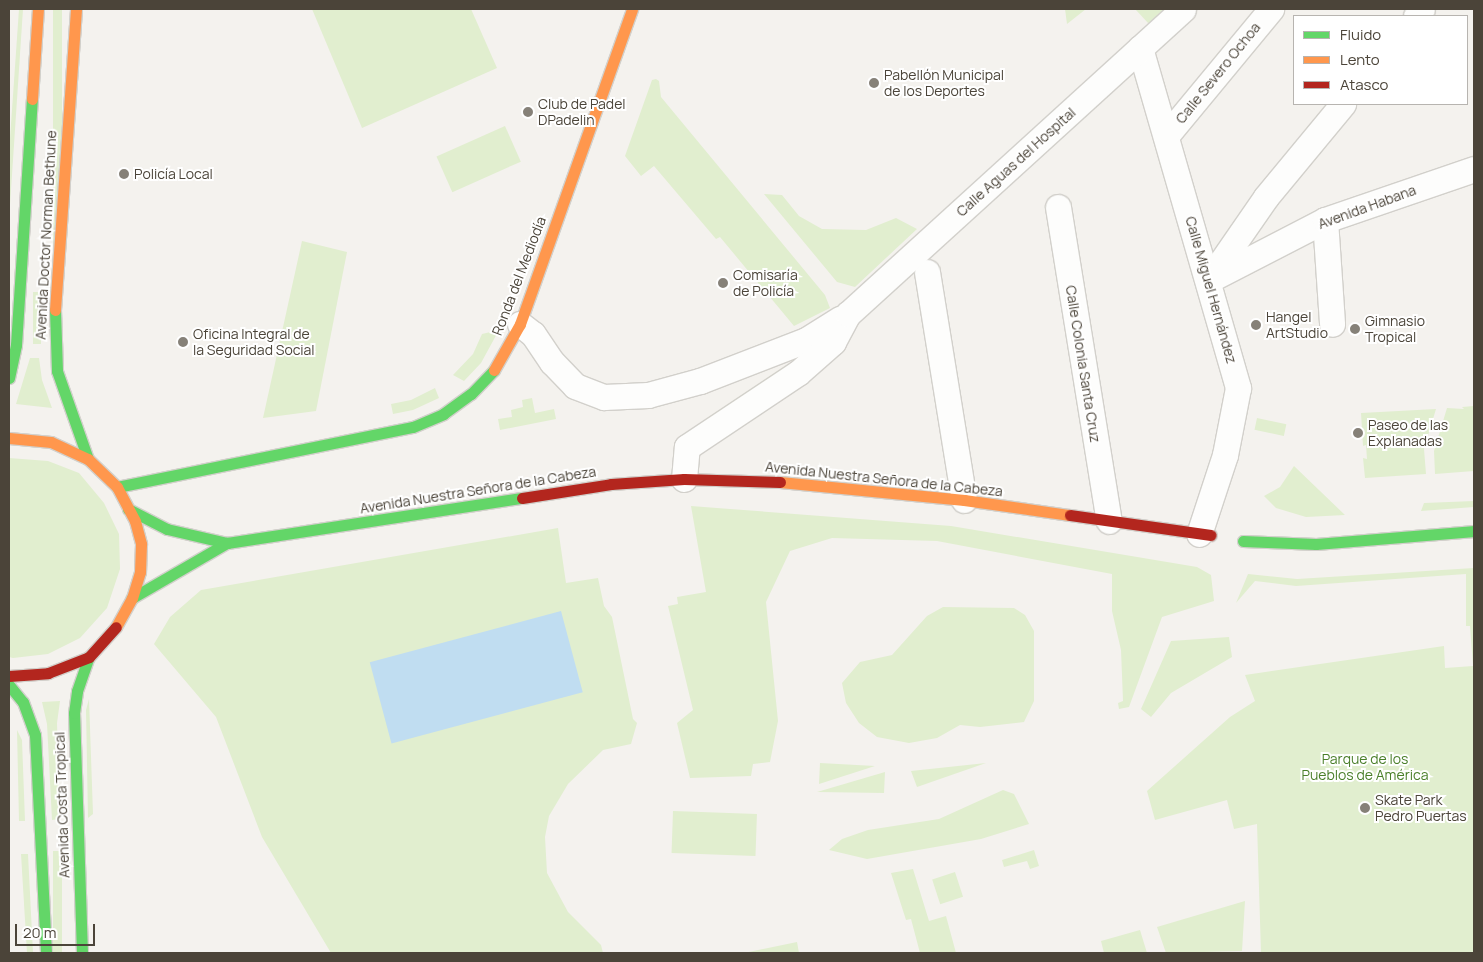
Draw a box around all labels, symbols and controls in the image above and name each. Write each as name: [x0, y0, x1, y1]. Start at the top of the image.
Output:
legend: [1293, 15, 1468, 105]
street label: Calle Severo Ochoa: [1172, 19, 1264, 127]
text: Fluido: [1340, 24, 1381, 45]
text: Lento: [1340, 49, 1380, 70]
place label: Pabellón Municipal de los Deportes: [884, 67, 1004, 100]
text: Atasco: [1340, 74, 1388, 95]
marker: Pabellón Municipal de los Deportes: [868, 77, 880, 89]
place label: Club de Padel DPadelin: [538, 96, 626, 128]
street label: Calle Aguas del Hospital: [953, 104, 1079, 220]
marker: Club de Padel DPadelin: [522, 106, 534, 118]
street label: Avenida Doctor Norman Bethune: [32, 130, 60, 340]
place label: Policía Local: [134, 166, 213, 182]
marker: Policía Local: [118, 168, 130, 180]
street label: Avenida Habana: [1316, 181, 1418, 233]
street label: Ronda del Mediodía: [489, 214, 549, 338]
street label: Calle Miguel Hernández: [1182, 214, 1240, 366]
place label: Comisaría de Policía: [733, 267, 798, 300]
marker: Comisaría de Policía: [717, 277, 729, 289]
street label: Calle Colonia Santa Cruz: [1062, 284, 1104, 444]
place label: Hangel ArtStudio: [1266, 309, 1328, 342]
place label: Gimnasio Tropical: [1365, 313, 1425, 346]
marker: Hangel ArtStudio: [1250, 319, 1262, 331]
marker: Gimnasio Tropical: [1349, 323, 1361, 335]
place label: Oficina Integral de la Seguridad Social: [193, 326, 315, 358]
marker: Oficina Integral de la Seguridad Social: [177, 336, 189, 348]
place label: Paseo de las Explanadas: [1368, 417, 1448, 450]
marker: Paseo de las Explanadas: [1352, 427, 1364, 439]
street label: Avenida Nuestra Señora de la Cabeza: [764, 458, 1004, 500]
street label: Avenida Nuestra Señora de la Cabeza: [359, 463, 597, 517]
street label: Avenida Costa Tropical: [51, 732, 73, 878]
park label: Parque de los Pueblos de América: [1302, 751, 1428, 784]
place label: Skate Park Pedro Puertas: [1375, 792, 1467, 824]
marker: Skate Park Pedro Puertas: [1359, 802, 1371, 814]
scale bar: [18, 914, 98, 946]
text: 20 m: [23, 922, 56, 943]

